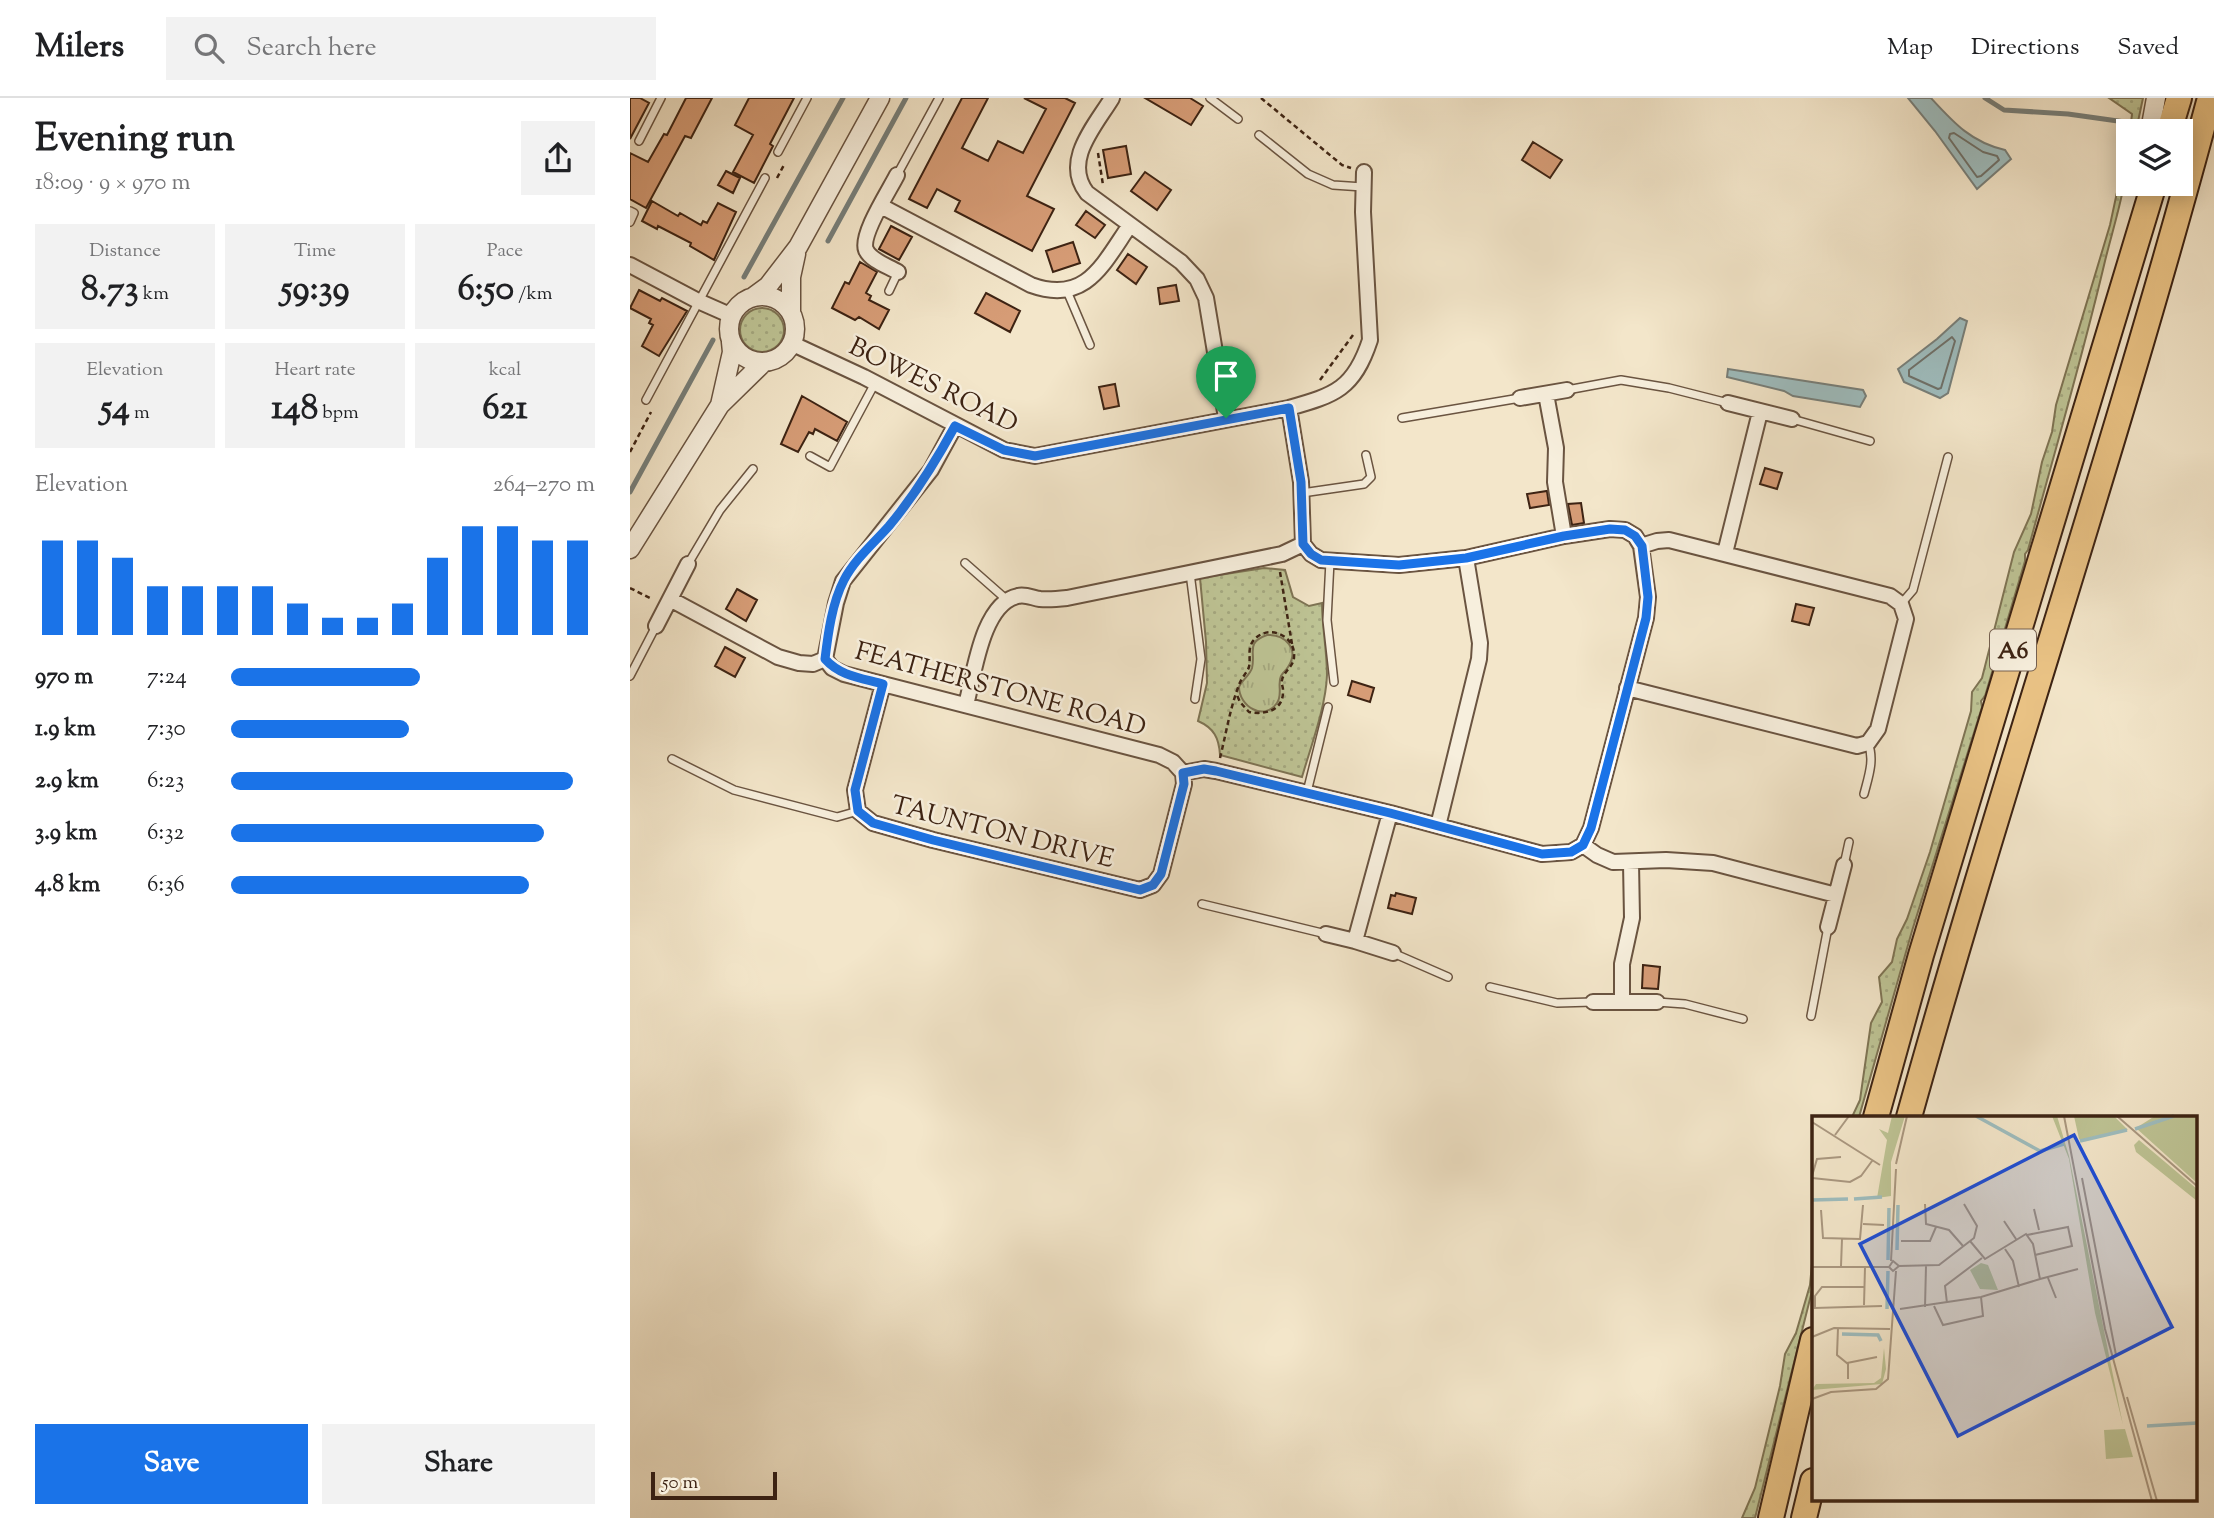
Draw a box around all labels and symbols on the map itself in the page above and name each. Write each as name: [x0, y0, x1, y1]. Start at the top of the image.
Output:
street label: BOWES ROAD: [842, 329, 1024, 443]
pin: [1196, 346, 1256, 418]
road number: A6: [1990, 630, 2036, 670]
street label: FEATHERSTONE ROAD: [851, 634, 1150, 747]
street label: TAUNTON DRIVE: [887, 788, 1118, 879]
inset map: [1812, 1116, 2196, 1500]
scale bar: [651, 1469, 777, 1501]

